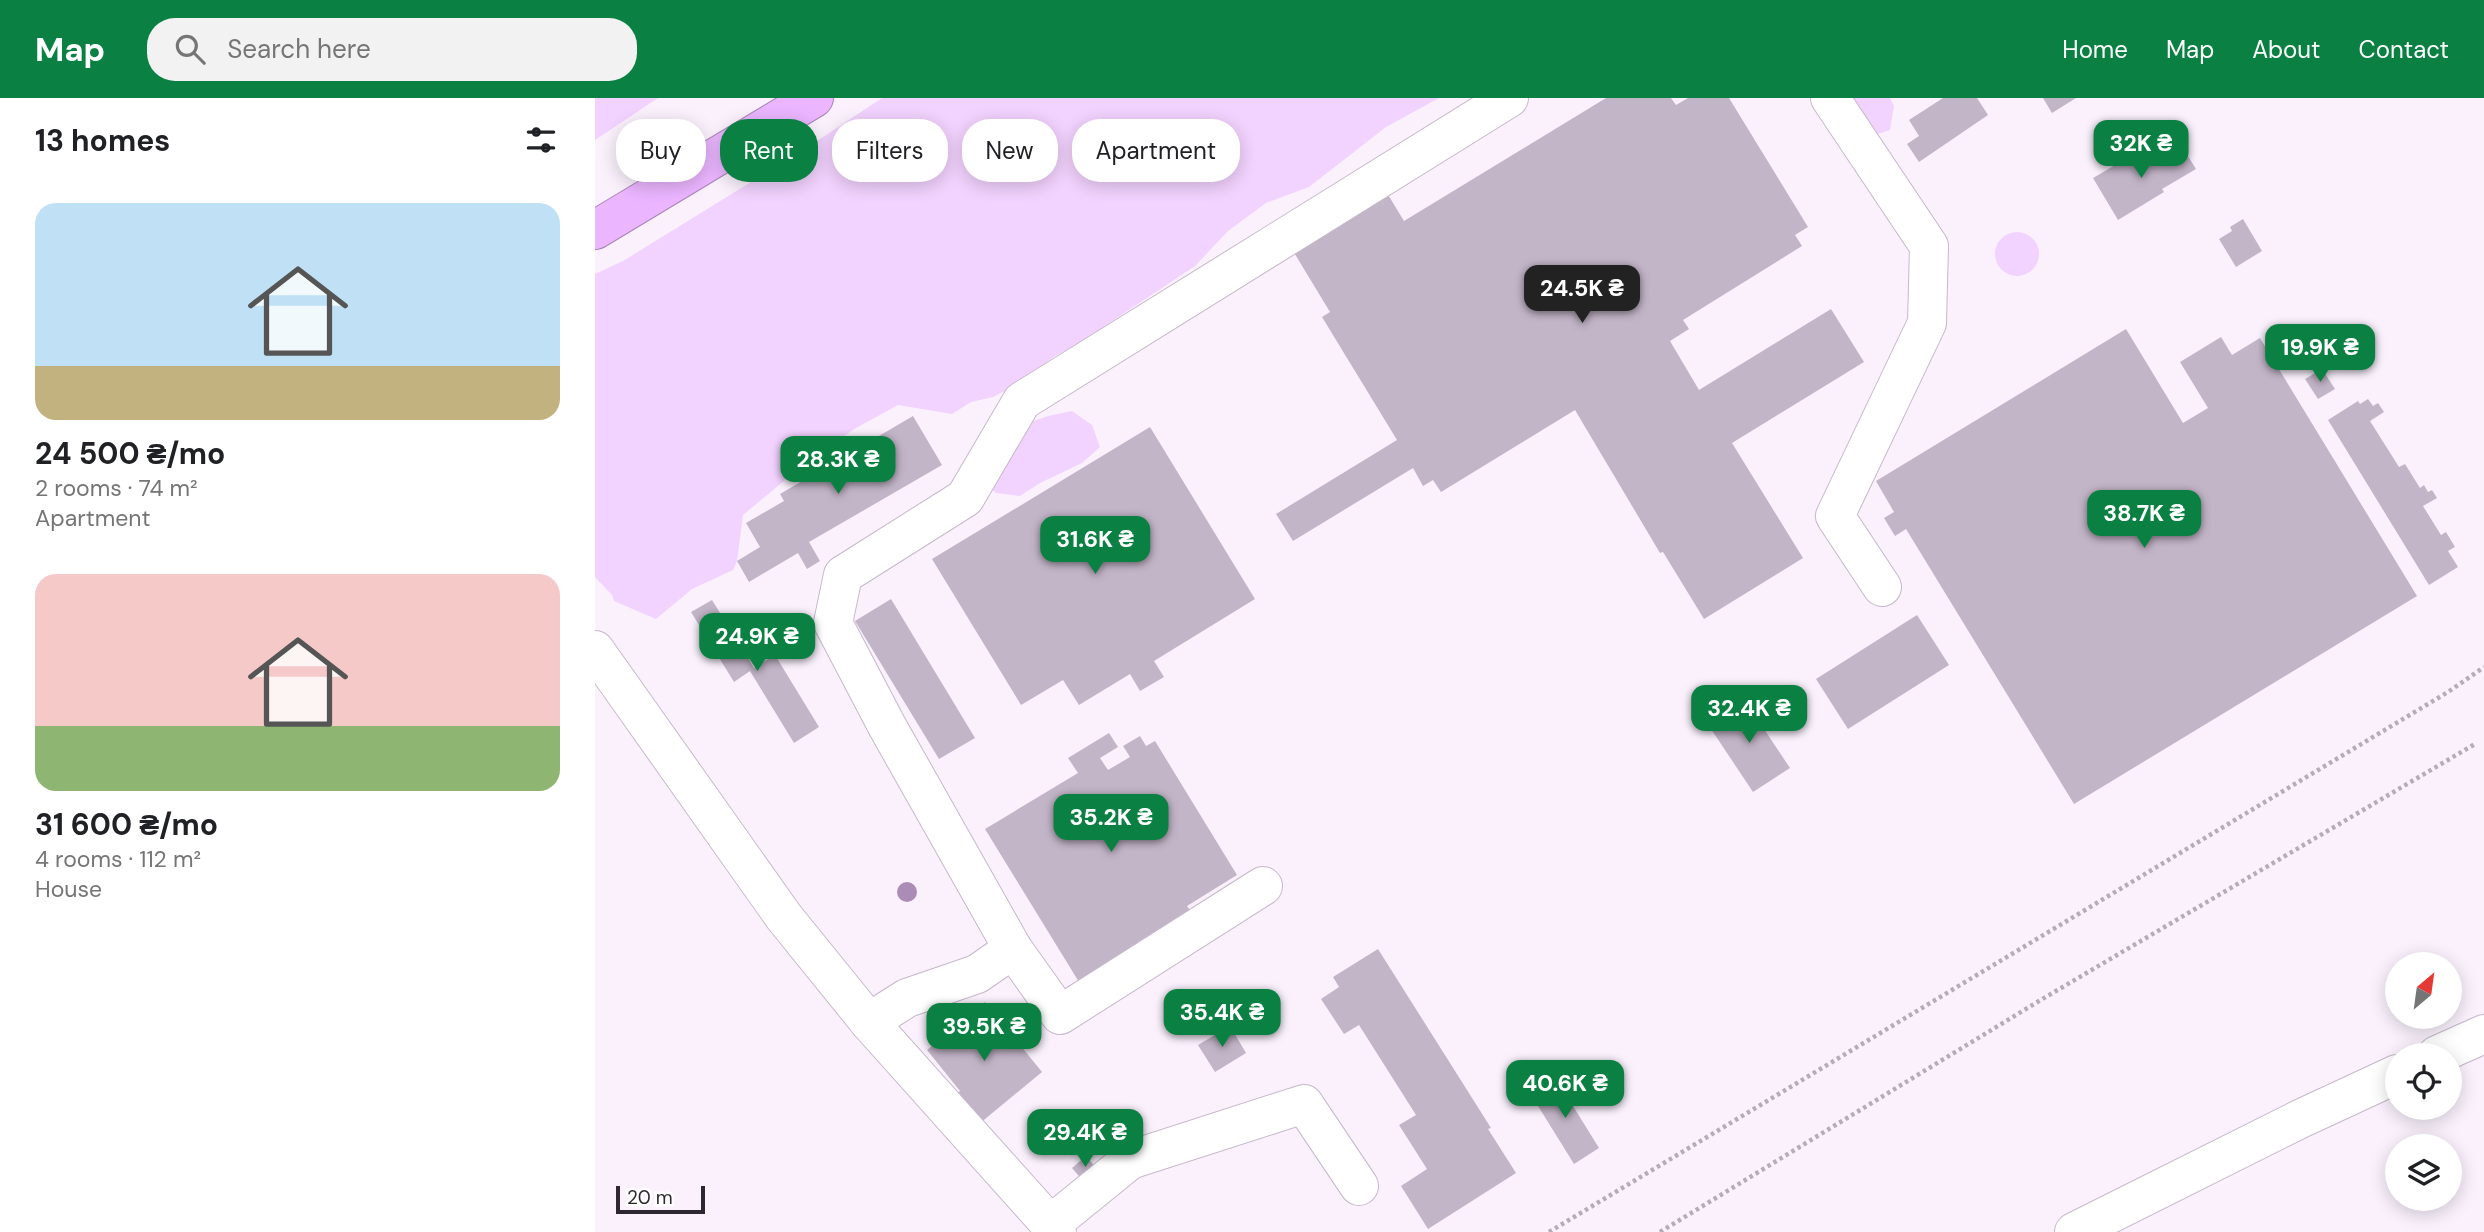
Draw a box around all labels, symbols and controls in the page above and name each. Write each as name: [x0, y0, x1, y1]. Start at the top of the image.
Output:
search box: [147, 18, 637, 81]
text: Map: [35, 28, 105, 71]
icon: search: [171, 30, 209, 68]
text: Search here: [227, 32, 371, 66]
text: Home: [2062, 34, 2128, 65]
text: Map: [2166, 34, 2214, 65]
text: About: [2252, 34, 2321, 65]
text: Contact: [2359, 34, 2449, 65]
chip: Buy: [616, 119, 706, 182]
chip: Rent: [720, 119, 818, 182]
chip: Filters: [832, 119, 948, 182]
chip: New: [962, 119, 1058, 182]
chip: Apartment: [1072, 119, 1240, 182]
pin: 32K ₴: [2092, 120, 2190, 180]
text: 13 homes: [35, 121, 170, 160]
icon: filters: [522, 121, 560, 159]
text: 32K ₴: [2110, 128, 2172, 158]
icon: home: [235, 248, 361, 374]
pin: 24.5K ₴: [1517, 266, 1647, 325]
text: 24.5K ₴: [1540, 273, 1624, 303]
pin: 19.9K ₴: [2255, 324, 2385, 384]
text: 19.9K ₴: [2281, 332, 2359, 362]
text: 24 500 ₴/mo: [35, 434, 225, 473]
pin: 28.3K ₴: [773, 436, 903, 496]
text: 28.3K ₴: [796, 444, 880, 474]
text: 2 rooms · 74 m²: [35, 473, 198, 503]
pin: 38.7K ₴: [2079, 490, 2209, 550]
text: 38.7K ₴: [2103, 498, 2185, 528]
text: Apartment: [35, 503, 150, 533]
pin: 31.6K ₴: [1030, 517, 1160, 576]
text: 31.6K ₴: [1056, 524, 1134, 554]
pin: 24.9K ₴: [692, 614, 822, 673]
icon: home: [235, 619, 361, 745]
text: 24.9K ₴: [715, 621, 799, 651]
pin: 32.4K ₴: [1684, 686, 1814, 745]
text: 32.4K ₴: [1707, 693, 1791, 723]
pin: 35.2K ₴: [1046, 794, 1176, 854]
text: 35.2K ₴: [1069, 802, 1153, 832]
text: 31 600 ₴/mo: [35, 805, 218, 844]
text: 4 rooms · 112 m²: [35, 844, 201, 874]
text: House: [35, 874, 102, 904]
north arrow: [2385, 952, 2462, 1029]
map controls: [2385, 952, 2462, 1211]
pin: 35.4K ₴: [1157, 990, 1287, 1049]
text: 35.4K ₴: [1180, 997, 1264, 1027]
pin: 39.5K ₴: [919, 1004, 1049, 1063]
text: 39.5K ₴: [942, 1011, 1026, 1041]
button: locate: [2385, 1043, 2462, 1120]
pin: 40.6K ₴: [1500, 1060, 1630, 1120]
text: 40.6K ₴: [1522, 1068, 1608, 1098]
pin: 29.4K ₴: [1020, 1110, 1150, 1169]
text: 29.4K ₴: [1043, 1117, 1127, 1147]
button: layers: [2385, 1134, 2462, 1211]
scale bar: [616, 1183, 705, 1215]
text: 20 m: [627, 1185, 673, 1210]

